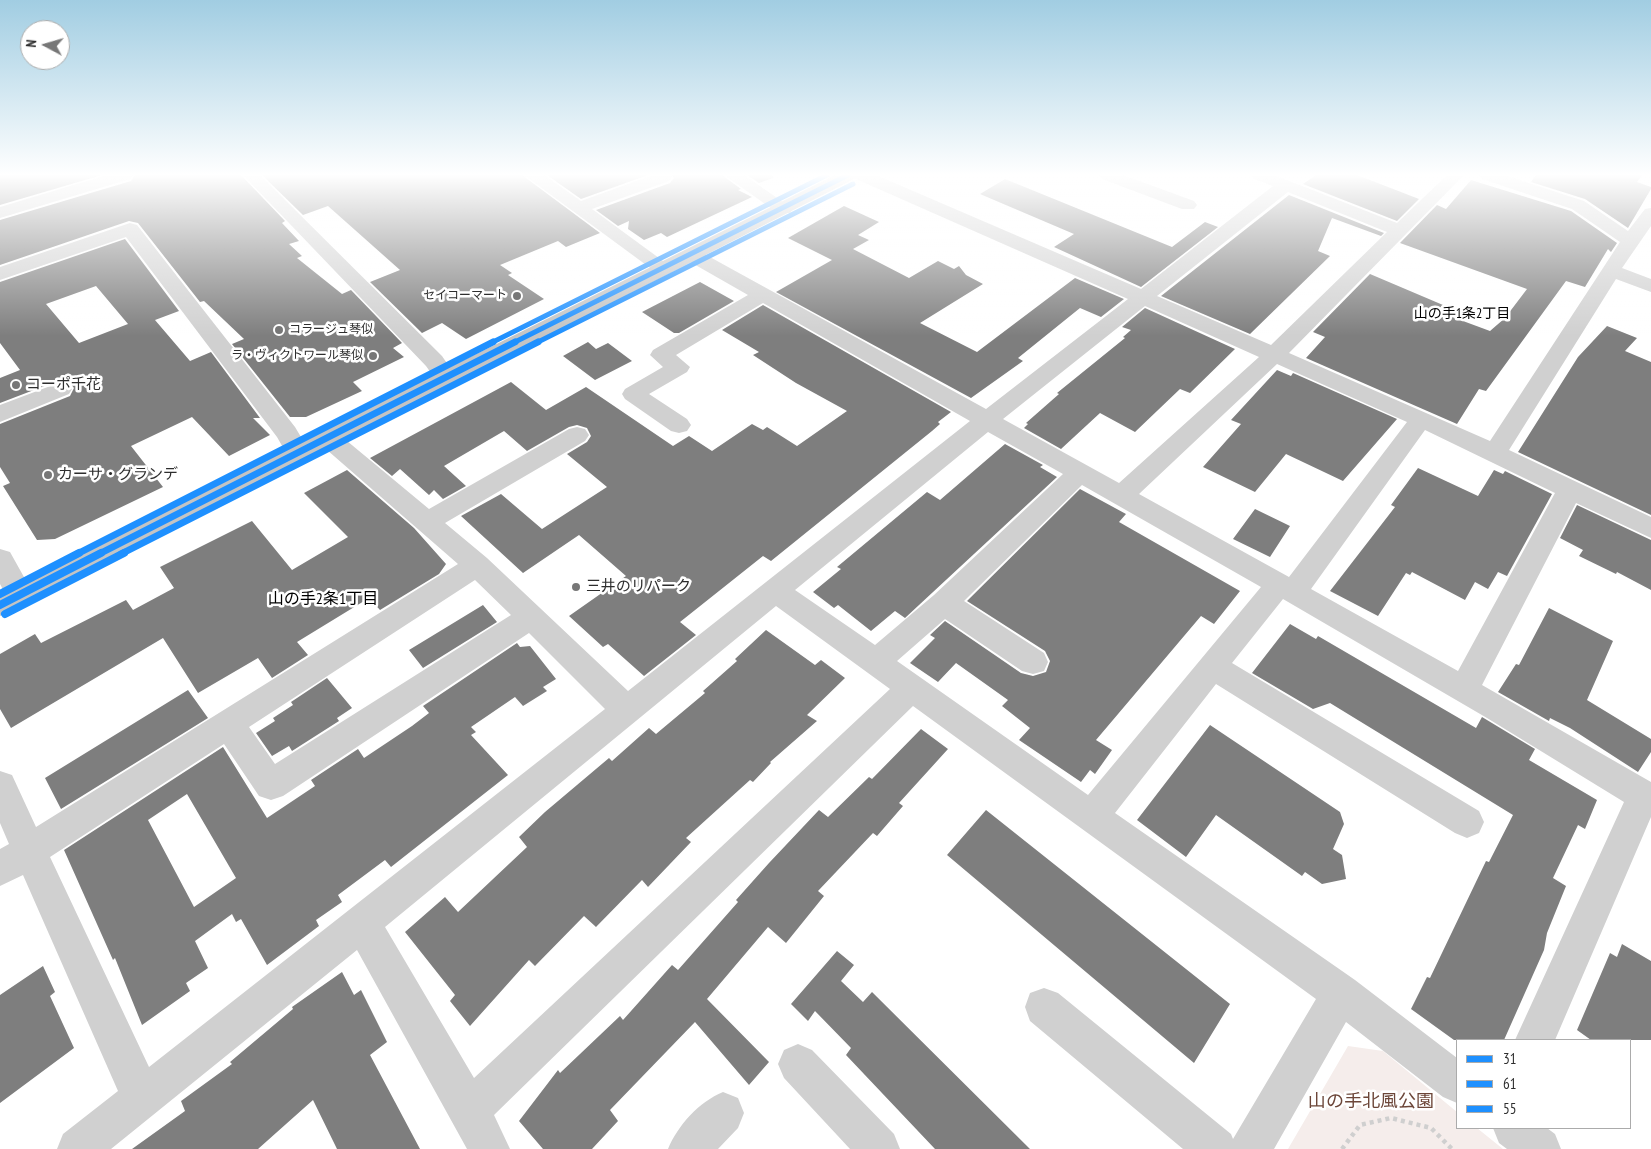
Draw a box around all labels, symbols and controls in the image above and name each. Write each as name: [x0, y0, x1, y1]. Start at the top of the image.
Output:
north arrow: [20, 20, 70, 70]
text: N: [22, 39, 40, 48]
place label: セイコーマート: [423, 289, 507, 303]
marker: セイコーマート: [511, 290, 523, 302]
district label: 山の手1条2丁目: [1414, 306, 1510, 322]
place label: コラージュ琴似: [289, 323, 373, 337]
marker: コラージュ琴似: [273, 324, 285, 336]
place label: ラ・ヴィクトワール琴似: [231, 349, 363, 363]
marker: ラ・ヴィクトワール琴似: [367, 350, 379, 362]
place label: コーポ千花: [26, 376, 101, 394]
marker: コーポ千花: [10, 379, 22, 391]
place label: カーサ・グランデ: [58, 466, 178, 484]
marker: カーサ・グランデ: [42, 469, 54, 481]
place label: 三井のリパーク: [586, 578, 691, 596]
marker: 三井のリパーク: [570, 581, 582, 593]
district label: 山の手2条1丁目: [268, 589, 378, 609]
legend: [1456, 1039, 1631, 1129]
text: 31: [1503, 1049, 1517, 1068]
text: 61: [1503, 1074, 1517, 1093]
park label: 山の手北風公園: [1308, 1091, 1434, 1113]
text: 55: [1503, 1099, 1517, 1118]

